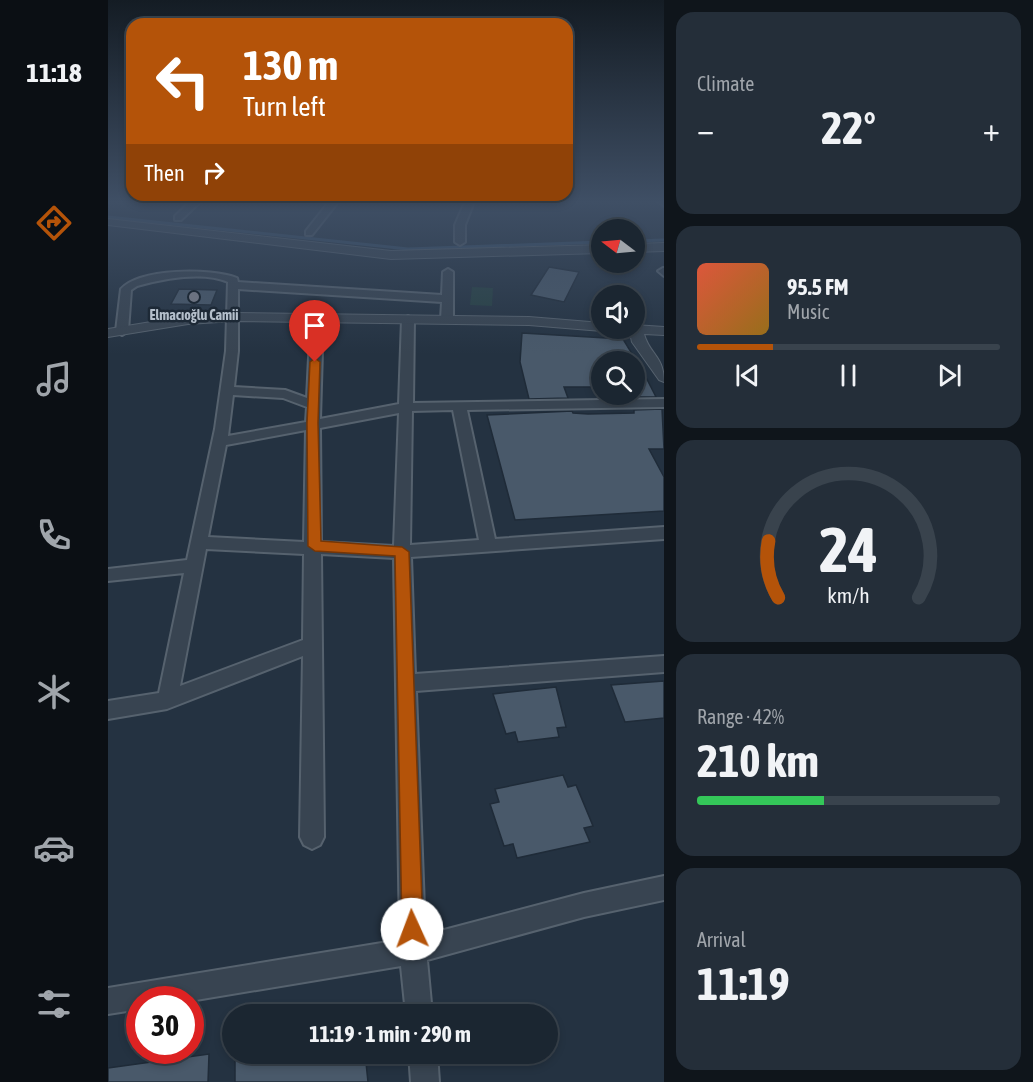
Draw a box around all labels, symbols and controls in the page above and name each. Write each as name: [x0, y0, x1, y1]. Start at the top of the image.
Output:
text: 130 m: [243, 41, 338, 89]
icon: left: [144, 42, 222, 120]
text: 11:18: [26, 57, 82, 88]
text: Climate: [697, 72, 754, 95]
text: Turn left: [243, 91, 326, 122]
text: 22°: [821, 102, 876, 154]
text: −: [697, 110, 714, 148]
text: +: [983, 110, 1000, 148]
icon: right: [197, 156, 230, 189]
text: Then: [144, 160, 185, 186]
icon: directions: [33, 202, 75, 244]
north arrow: [591, 219, 645, 273]
map controls: [591, 219, 645, 405]
text: 95.5 FM: [787, 274, 849, 300]
button: sound: [591, 285, 645, 339]
marker: Elmacıoğlu Camii: [187, 290, 201, 304]
pin: [289, 300, 340, 362]
text: Music: [787, 300, 829, 323]
place label: Elmacıoğlu Camii: [150, 307, 238, 323]
icon: arrive: [298, 309, 331, 342]
button: search: [591, 351, 645, 405]
icon: music: [33, 358, 75, 400]
icon: previous: [731, 359, 764, 392]
icon: pause: [832, 359, 865, 392]
icon: next: [933, 359, 966, 392]
icon: phone: [33, 514, 75, 556]
text: 24: [819, 514, 878, 585]
text: km/h: [827, 583, 870, 608]
icon: climate: [33, 671, 75, 713]
text: Range · 42%: [697, 705, 784, 728]
text: 210 km: [697, 735, 819, 787]
icon: car: [33, 827, 75, 869]
position arrow: [380, 897, 444, 961]
text: Arrival: [697, 928, 746, 951]
text: 11:19: [697, 958, 790, 1010]
icon: filters: [33, 983, 75, 1025]
speed limit sign: 30: [126, 986, 204, 1064]
text: 11:19 · 1 min · 290 m: [309, 1021, 471, 1047]

